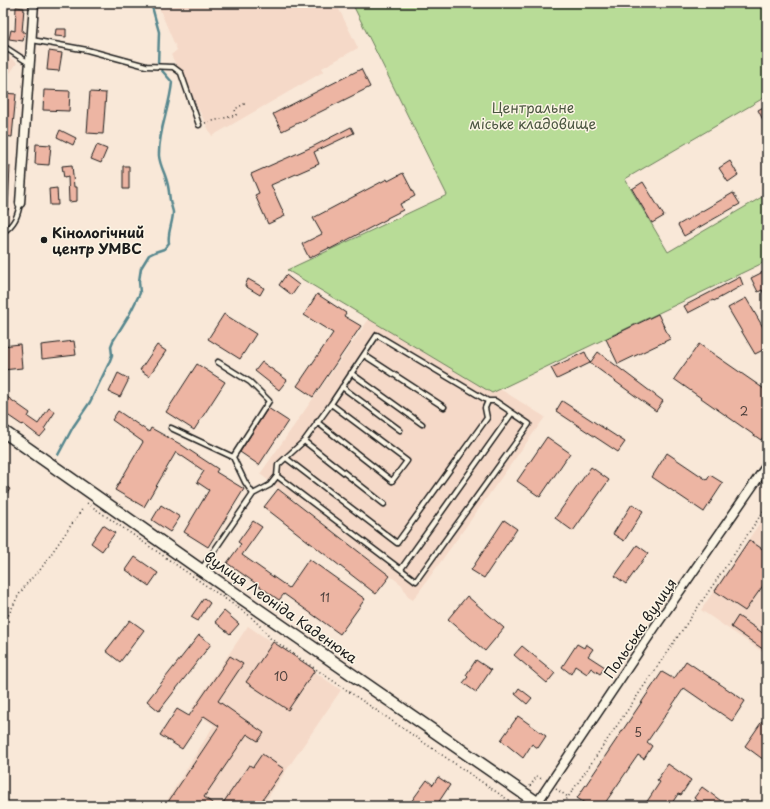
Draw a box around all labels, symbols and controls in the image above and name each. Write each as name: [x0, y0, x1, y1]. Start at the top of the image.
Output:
park label: Центральне міське кладовище: [470, 97, 597, 134]
place label: Кінологічний центр УМВС: [52, 222, 144, 259]
marker: Кінологічний центр УМВС: [39, 235, 49, 245]
house number: 2: [740, 402, 748, 420]
street label: вулиця Леоніда Каденюка: [200, 546, 362, 668]
street label: Польська вулиця: [599, 574, 681, 682]
house number: 11: [320, 588, 330, 606]
house number: 10: [274, 667, 288, 685]
house number: 5: [634, 723, 642, 741]

